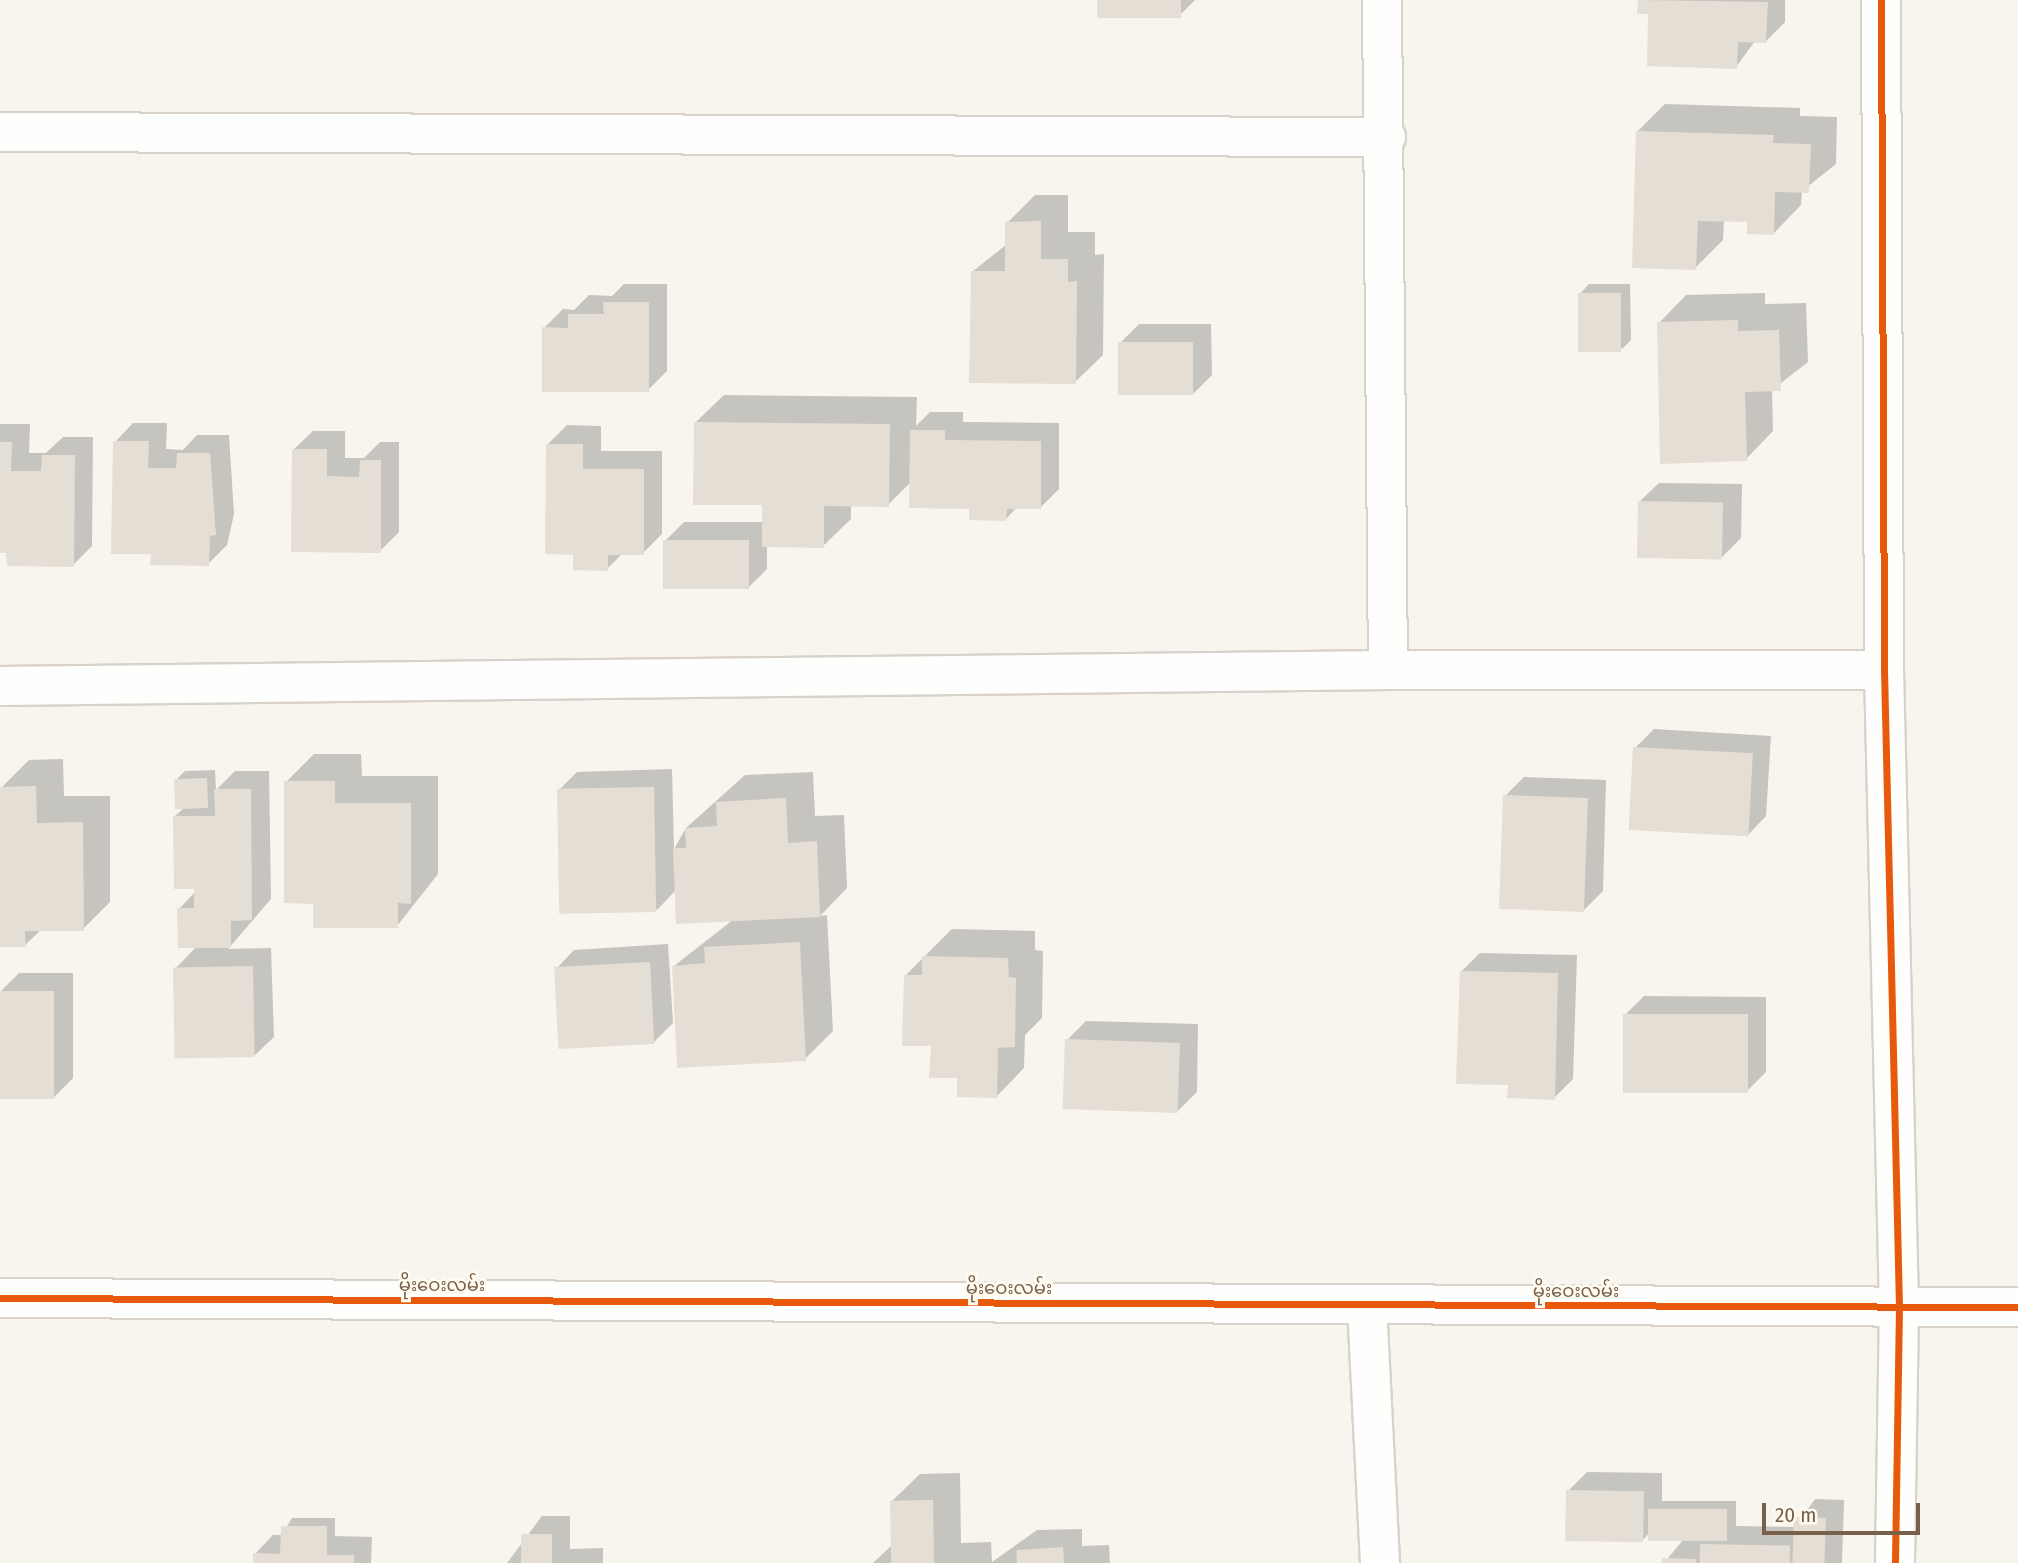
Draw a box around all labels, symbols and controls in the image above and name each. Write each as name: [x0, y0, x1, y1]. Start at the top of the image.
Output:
street label: မိုးဝေးလမ်း: [399, 1274, 485, 1296]
street label: မိုးဝေးလမ်း: [966, 1277, 1052, 1299]
street label: မိုးဝေးလမ်း: [1533, 1280, 1619, 1302]
scale bar: [1766, 1490, 1924, 1534]
text: 20 m: [1775, 1502, 1816, 1528]

